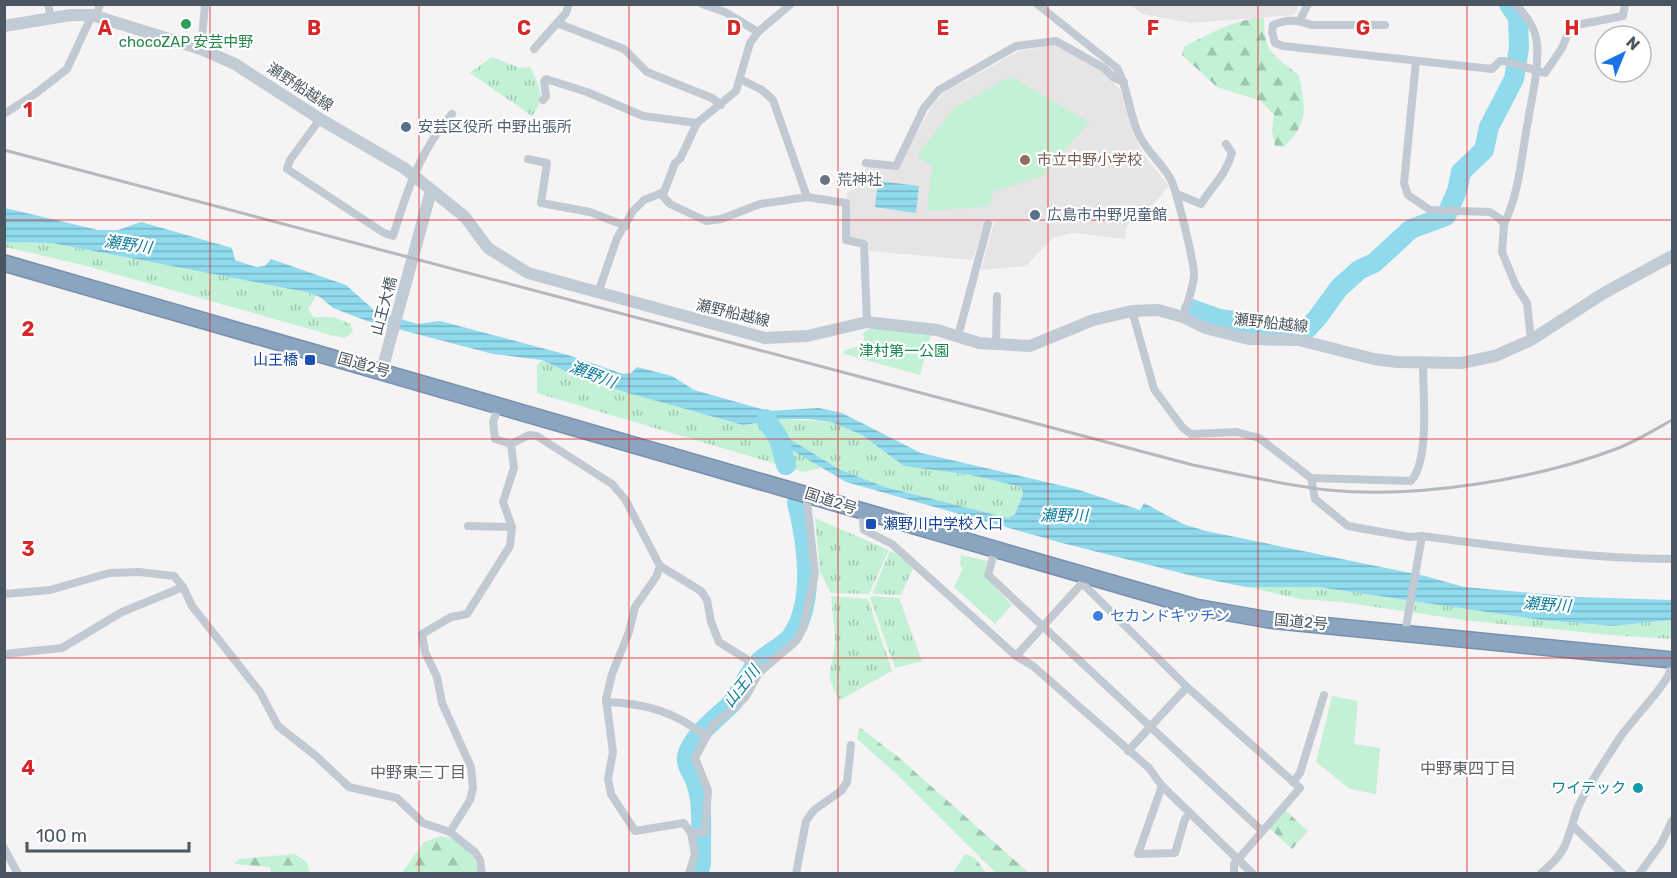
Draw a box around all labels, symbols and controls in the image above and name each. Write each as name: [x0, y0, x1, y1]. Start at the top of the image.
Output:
text: A: [98, 16, 113, 40]
text: B: [307, 16, 321, 40]
text: C: [517, 16, 531, 40]
text: D: [727, 16, 741, 40]
text: E: [937, 16, 949, 40]
text: F: [1147, 16, 1159, 40]
text: G: [1356, 16, 1370, 40]
text: H: [1565, 16, 1579, 40]
marker: chocoZAP 安芸中野: [179, 17, 193, 31]
north arrow: [1593, 24, 1653, 84]
place label: chocoZAP 安芸中野: [119, 33, 253, 51]
text: N: [1622, 33, 1644, 54]
street label: 瀬野船越線: [264, 59, 336, 115]
text: 1: [23, 98, 33, 122]
place label: 安芸区役所 中野出張所: [418, 118, 572, 136]
marker: 安芸区役所 中野出張所: [399, 120, 413, 134]
place label: 市立中野小学校: [1037, 151, 1142, 169]
marker: 市立中野小学校: [1018, 153, 1032, 167]
place label: 荒神社: [837, 171, 882, 189]
marker: 荒神社: [818, 173, 832, 187]
place label: 広島市中野児童館: [1047, 206, 1167, 224]
marker: 広島市中野児童館: [1028, 208, 1042, 222]
water label: 瀬野川: [103, 232, 155, 258]
street label: 山王大橋: [368, 275, 400, 337]
street label: 瀬野船越線: [694, 296, 772, 330]
street label: 瀬野船越線: [1233, 310, 1309, 336]
text: 2: [22, 317, 35, 341]
park label: 津村第一公園: [859, 342, 949, 360]
street label: 国道2号: [336, 349, 392, 381]
place label: 山王橋: [253, 351, 298, 369]
marker: 山王橋: [303, 353, 317, 367]
water label: 瀬野川: [567, 357, 620, 393]
street label: 国道2号: [803, 484, 859, 518]
water label: 瀬野川: [1040, 506, 1090, 525]
place label: 瀬野川中学校入口: [883, 515, 1003, 533]
marker: 瀬野川中学校入口: [864, 517, 878, 531]
text: 3: [21, 537, 35, 561]
water label: 瀬野川: [1522, 593, 1574, 616]
place label: セカンドキッチン: [1110, 607, 1230, 625]
marker: セカンドキッチン: [1091, 609, 1105, 623]
street label: 国道2号: [1273, 611, 1329, 633]
water label: 山王川: [719, 660, 765, 711]
text: 4: [21, 756, 35, 780]
district label: 中野東四丁目: [1420, 759, 1516, 778]
district label: 中野東三丁目: [370, 763, 466, 782]
place label: ワイテック: [1551, 779, 1626, 797]
marker: ワイテック: [1631, 781, 1645, 795]
scale bar: [27, 815, 189, 853]
text: 100 m: [36, 825, 87, 847]

